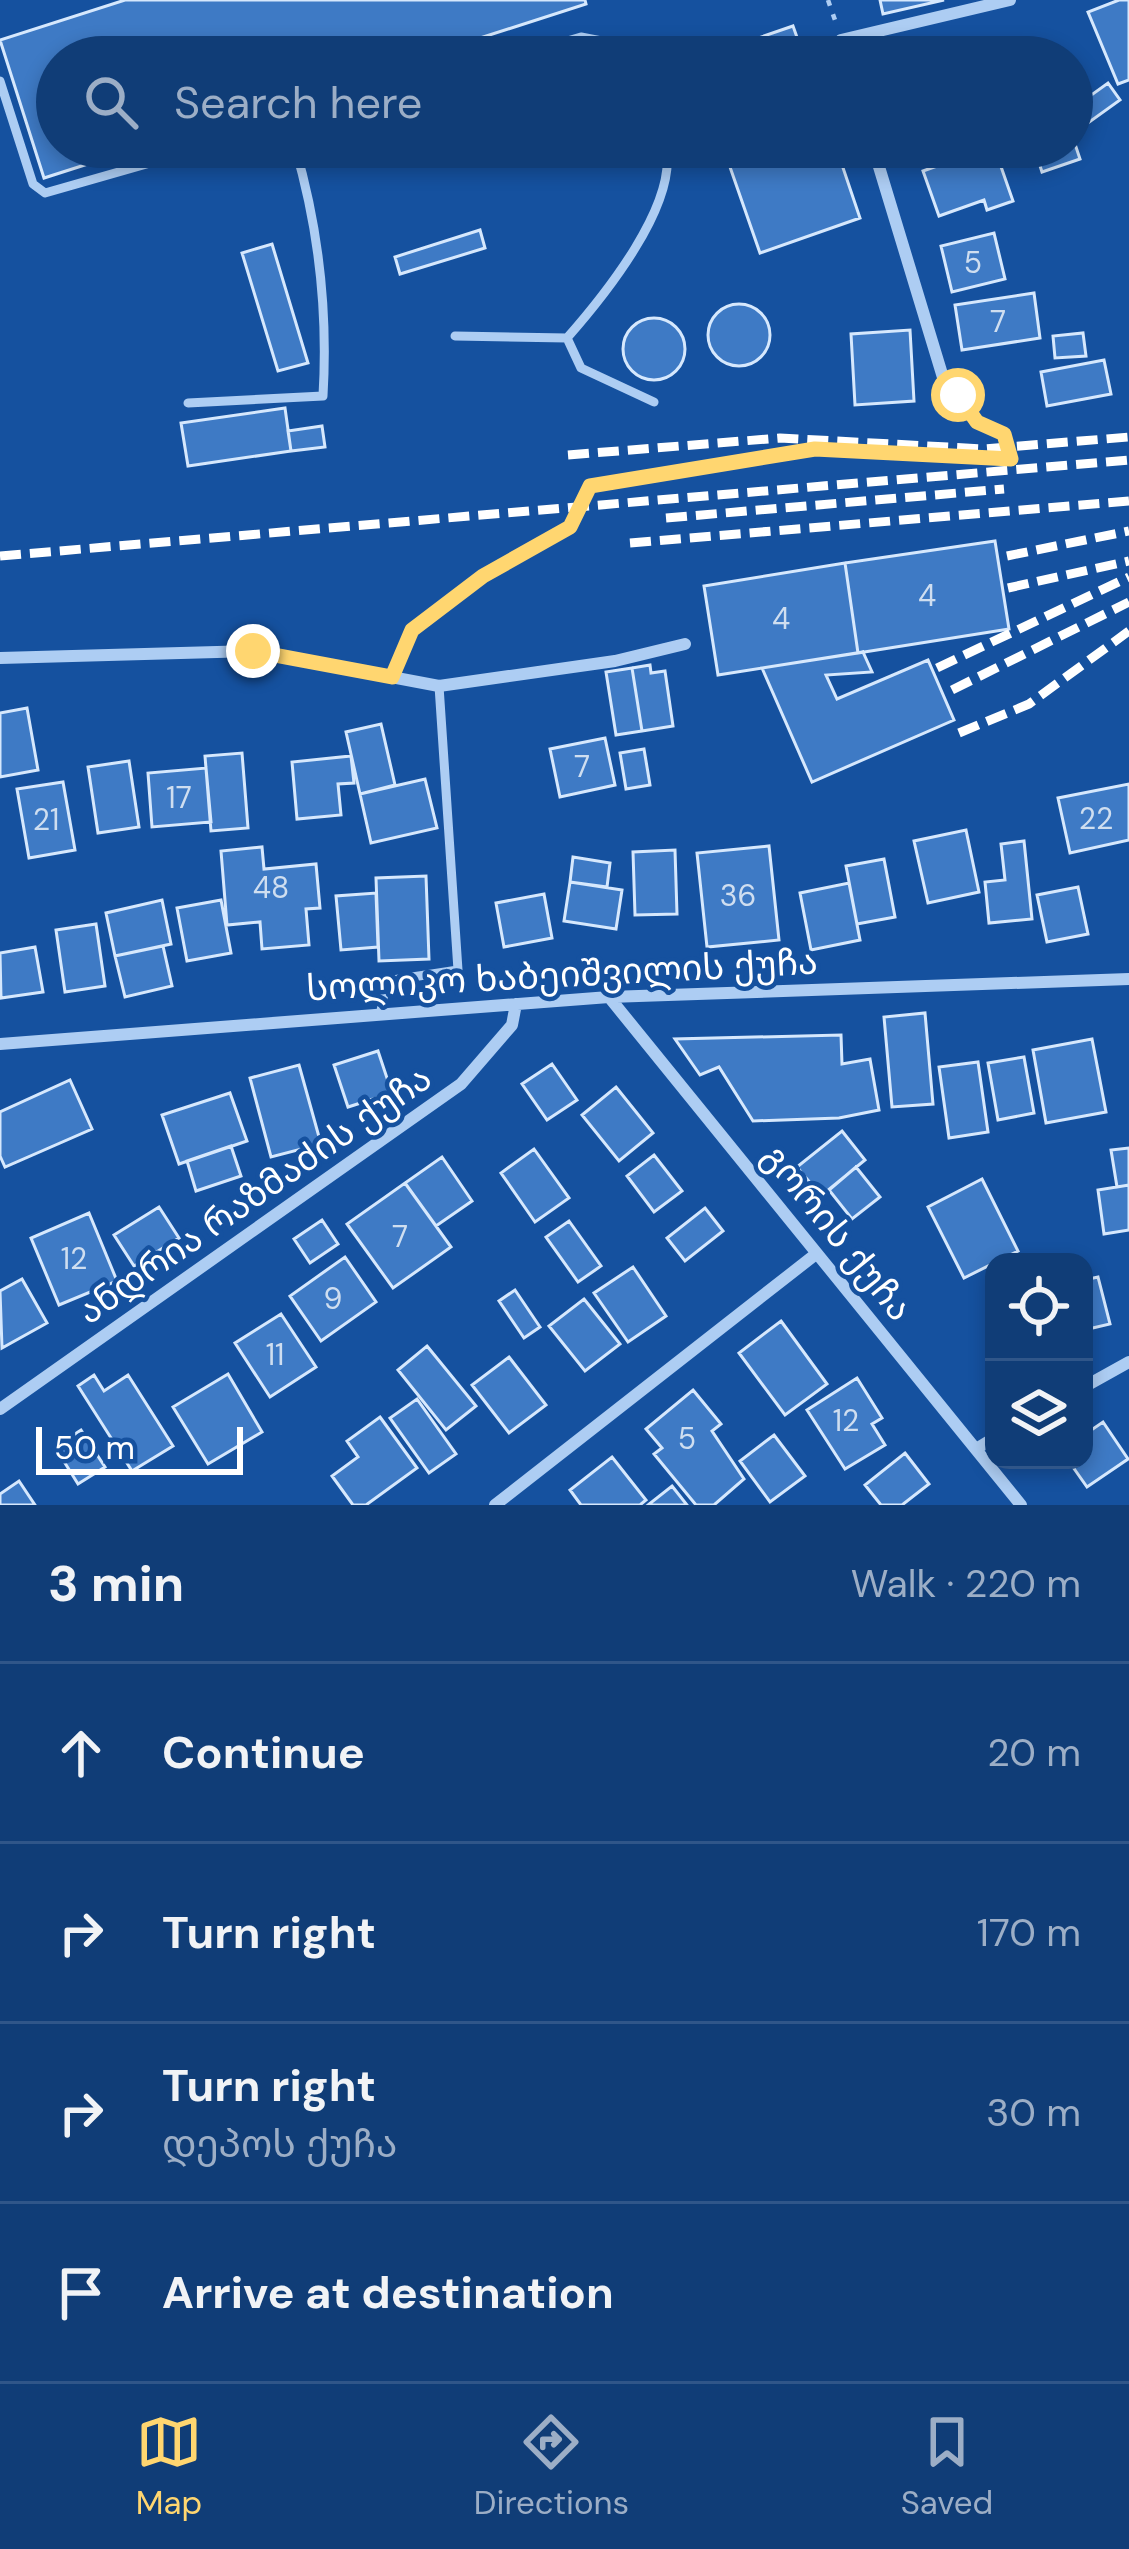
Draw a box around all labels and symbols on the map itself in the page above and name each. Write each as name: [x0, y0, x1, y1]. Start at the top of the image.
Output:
house number: 5: [964, 243, 982, 282]
house number: 7: [990, 302, 1006, 341]
route start: [931, 368, 985, 422]
house number: 4: [918, 576, 936, 615]
house number: 4: [772, 599, 790, 638]
route end: [226, 624, 280, 678]
house number: 7: [574, 747, 590, 786]
house number: 17: [166, 778, 192, 817]
house number: 22: [1079, 799, 1113, 838]
house number: 21: [33, 800, 59, 839]
house number: 48: [253, 868, 289, 907]
house number: 36: [720, 876, 756, 915]
street label: სოლიკო ხაბეიშვილის ქუჩა: [305, 938, 819, 1011]
street label: ანდრია რაზმაძის ქუჩა: [68, 1054, 441, 1335]
street label: გორის ქუჩა: [752, 1134, 923, 1331]
house number: 7: [392, 1217, 408, 1256]
house number: 12: [61, 1239, 87, 1278]
house number: 9: [324, 1279, 342, 1318]
house number: 11: [266, 1335, 284, 1374]
house number: 12: [833, 1401, 859, 1440]
house number: 5: [678, 1419, 696, 1458]
scale bar: [36, 1421, 243, 1474]

